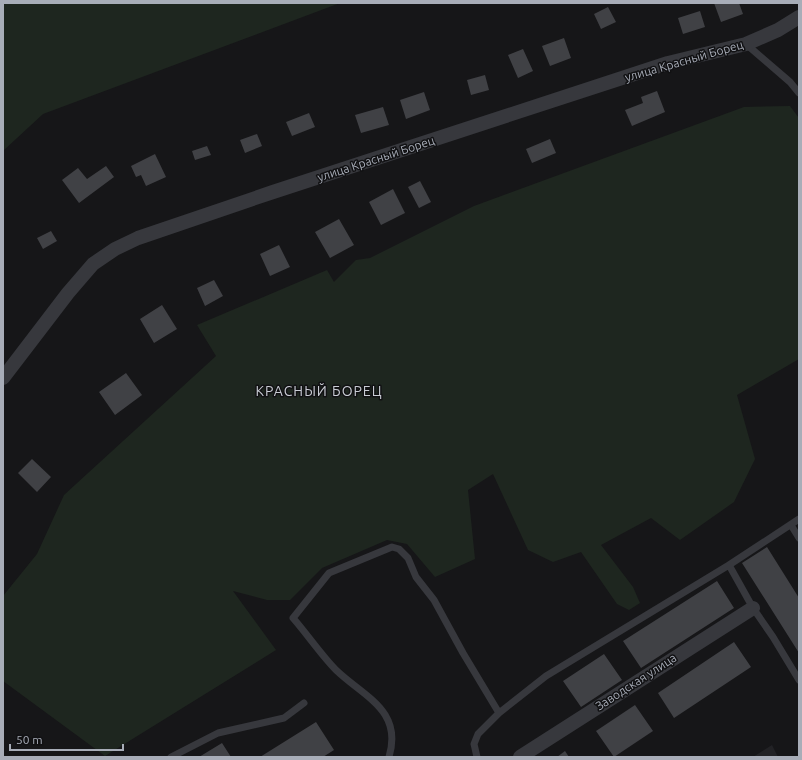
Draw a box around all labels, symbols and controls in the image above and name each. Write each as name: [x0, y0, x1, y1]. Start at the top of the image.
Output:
street label: улица Красный Борец: [623, 37, 745, 84]
street label: улица Красный Борец: [316, 133, 436, 184]
district label: КРАСНЫЙ БОРЕЦ: [255, 382, 383, 399]
street label: Заводская улица: [593, 651, 678, 713]
scale bar: [10, 726, 123, 752]
text: 50 m: [16, 733, 43, 746]

